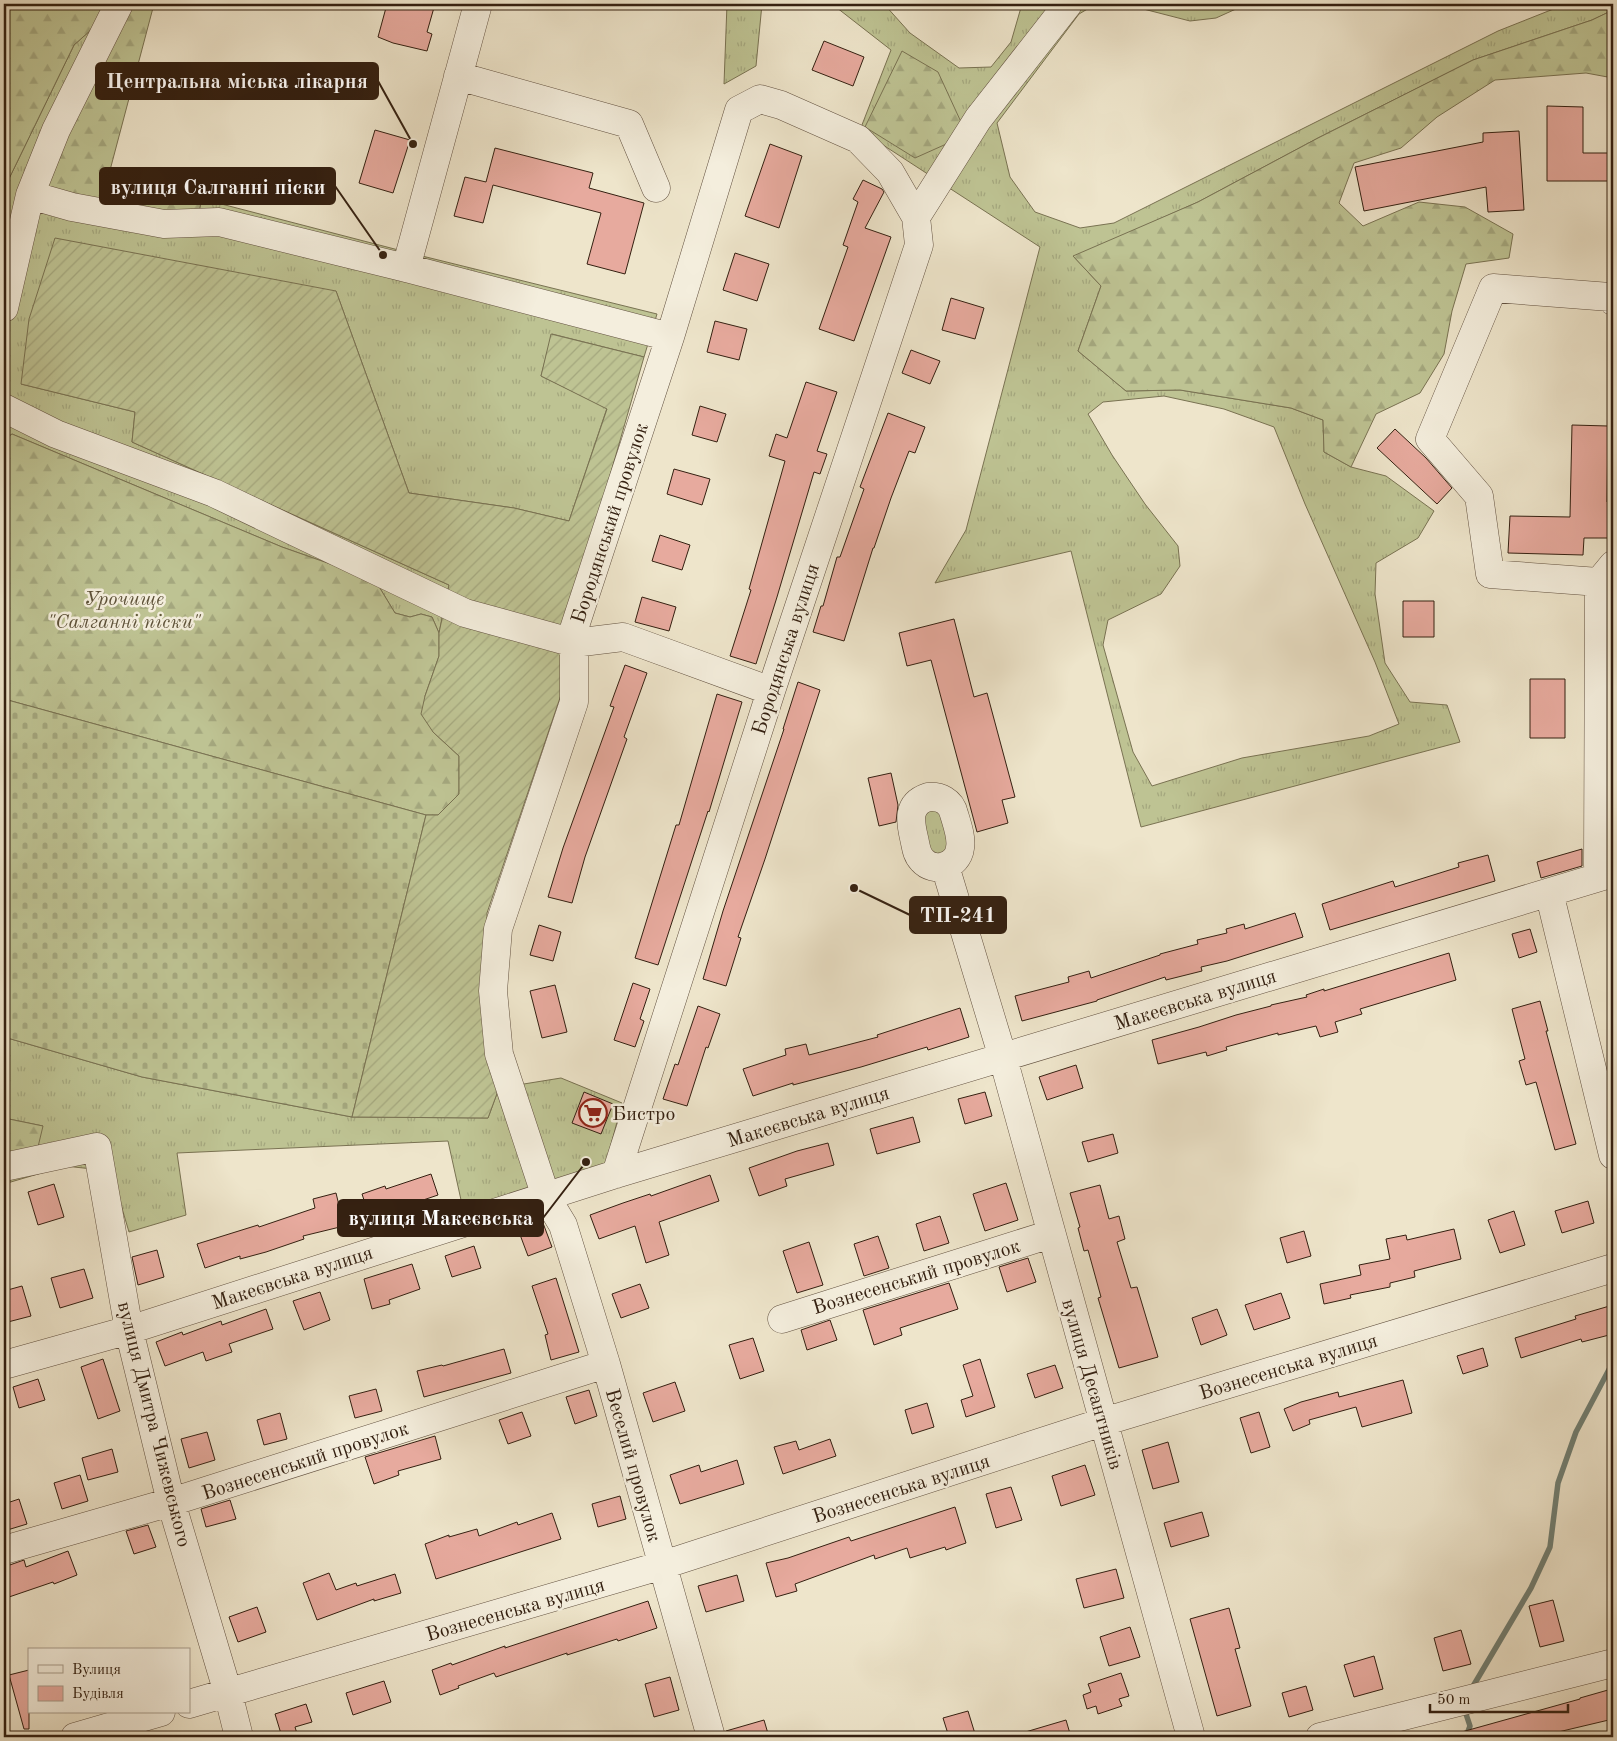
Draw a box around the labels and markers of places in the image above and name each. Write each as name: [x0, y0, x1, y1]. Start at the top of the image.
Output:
callout: Центральна міська лікарня: [96, 63, 378, 99]
callout: вулиця Салганні піски: [100, 168, 335, 204]
callout: ТП-241: [910, 897, 1006, 933]
supermarket icon: Бистро: [578, 1098, 608, 1128]
place label: Бистро: [612, 1105, 675, 1125]
callout: вулиця Макеєвська: [338, 1200, 543, 1236]

